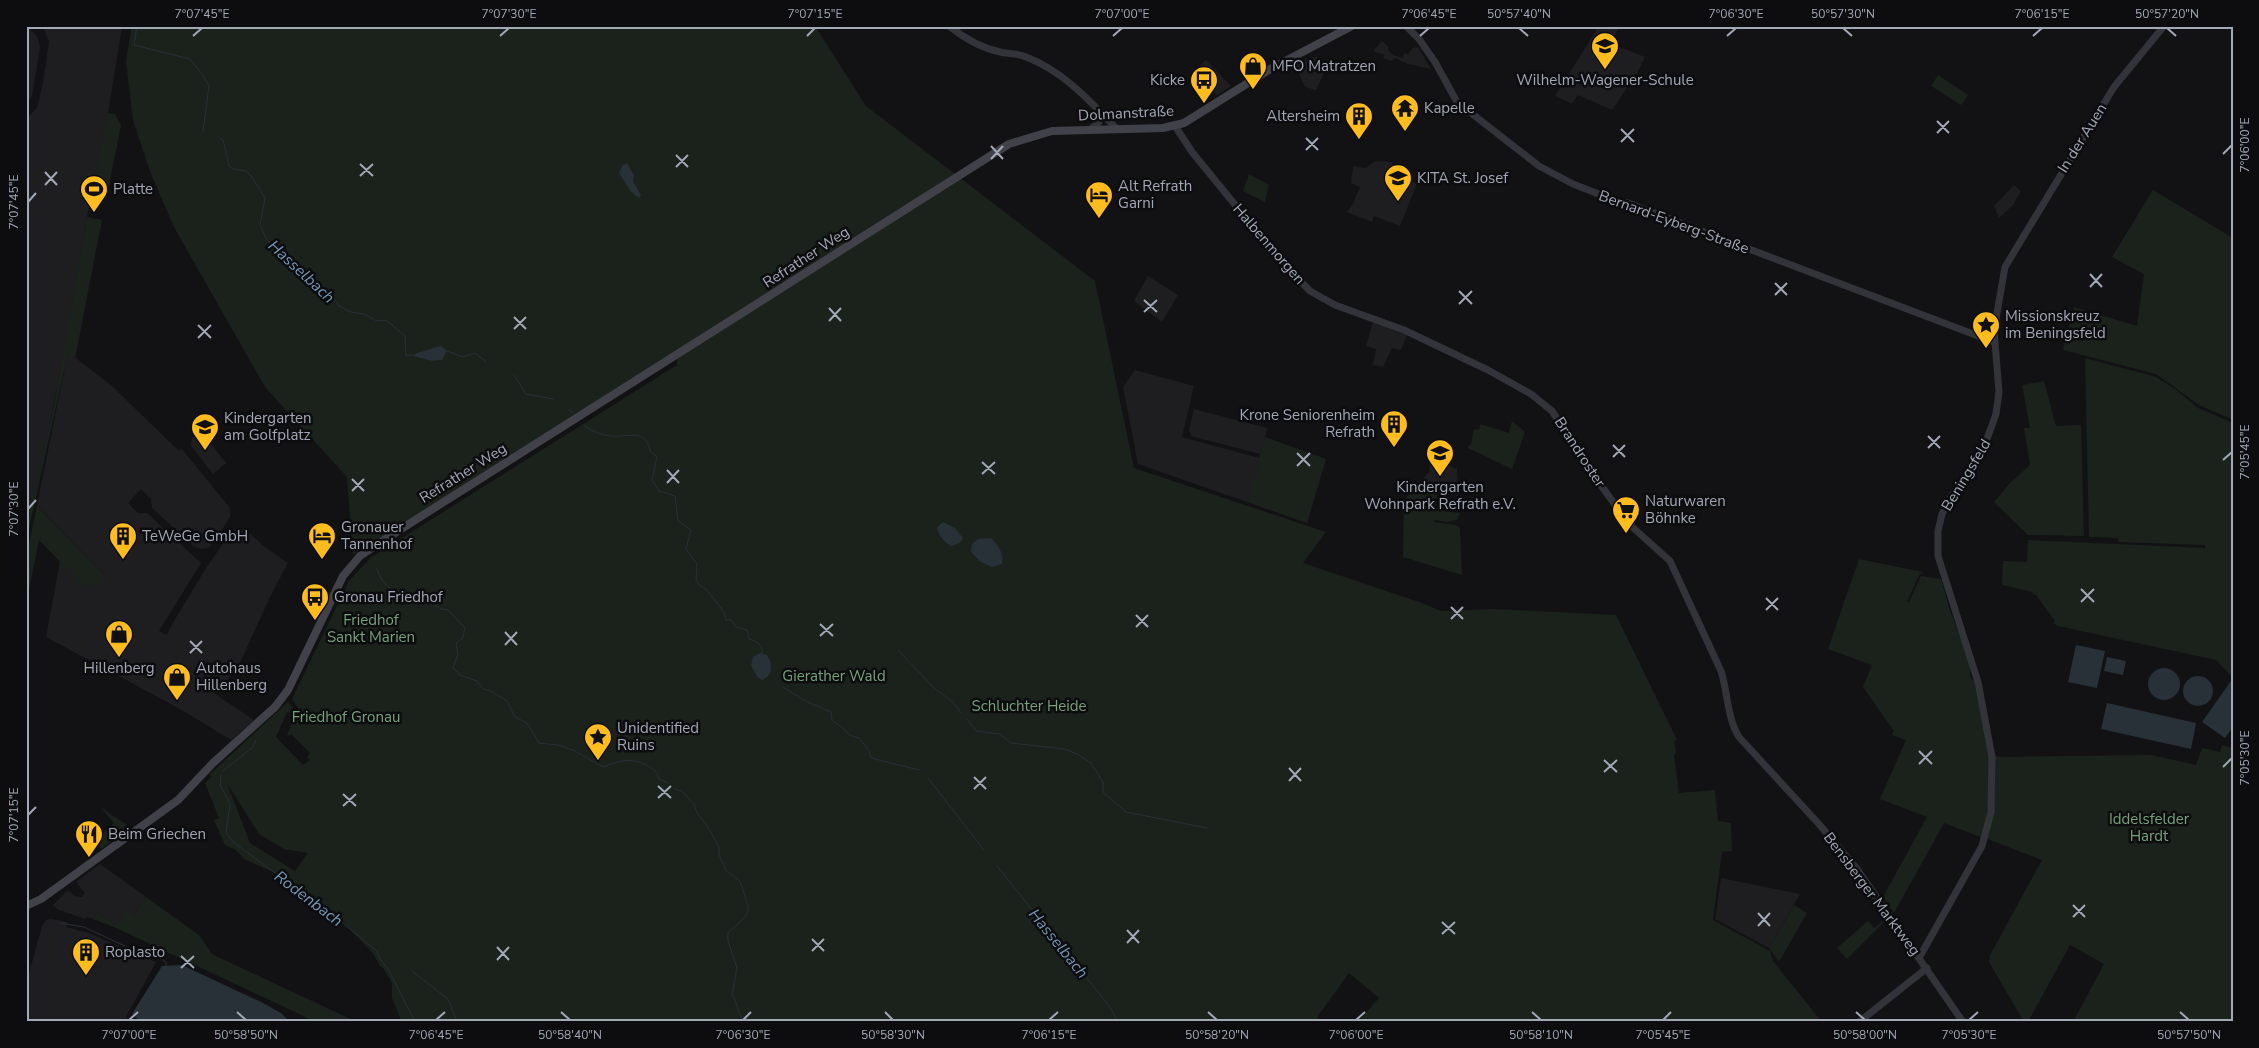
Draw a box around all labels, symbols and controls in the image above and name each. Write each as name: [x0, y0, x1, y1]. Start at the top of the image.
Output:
text: 7°07'45"E: [175, 6, 229, 22]
text: 7°07'30"E: [482, 6, 536, 22]
text: 7°07'15"E: [788, 6, 842, 22]
text: 7°07'00"E: [1095, 6, 1149, 22]
text: 7°06'45"E: [1402, 6, 1456, 22]
text: 50°57'40"N: [1487, 6, 1551, 22]
text: 7°06'30"E: [1709, 6, 1763, 22]
text: 50°57'30"N: [1811, 6, 1875, 22]
text: 7°06'15"E: [2015, 6, 2069, 22]
text: 50°57'20"N: [2135, 6, 2199, 22]
school or university icon: Wilhelm-Wagener-Schule: [1590, 31, 1620, 70]
shop icon: MFO Matratzen: [1238, 51, 1268, 90]
place label: MFO Matratzen: [1272, 56, 1376, 76]
bus stop icon: Kicke: [1189, 65, 1219, 104]
place label: Kicke: [1150, 70, 1185, 90]
place label: Wilhelm-Wagener-Schule: [1516, 70, 1694, 90]
temple icon: Kapelle: [1390, 93, 1420, 132]
place label: Kapelle: [1424, 98, 1475, 118]
street label: Dolmanstraße: [1078, 100, 1175, 126]
street label: In der Auen: [2053, 100, 2111, 176]
building icon: Altersheim: [1344, 101, 1374, 140]
place label: Altersheim: [1266, 106, 1340, 126]
text: 7°06'00"E: [2237, 118, 2253, 172]
school or university icon: KITA St. Josef: [1383, 163, 1413, 202]
place label: KITA St. Josef: [1417, 168, 1509, 188]
sports icon: Platte: [79, 174, 109, 213]
text: 7°07'45"E: [6, 175, 22, 229]
place label: Alt Refrath Garni: [1118, 176, 1192, 213]
place label: Platte: [113, 179, 153, 199]
hotel icon: Alt Refrath Garni: [1084, 180, 1114, 219]
street label: Bernard-Eyberg-Straße: [1596, 186, 1752, 258]
street label: Halbenmorgen: [1228, 199, 1310, 289]
street label: Refrather Weg: [759, 222, 853, 292]
water label: Hasselbach: [263, 235, 339, 308]
place label: Missionskreuz im Beningsfeld: [2005, 306, 2106, 343]
place icon: Missionskreuz im Beningsfeld: [1971, 310, 2001, 349]
place label: Krone Seniorenheim Refrath: [1240, 405, 1375, 442]
place label: Kindergarten am Golfplatz: [224, 408, 312, 445]
building icon: Krone Seniorenheim Refrath: [1379, 409, 1409, 448]
school or university icon: Kindergarten am Golfplatz: [190, 412, 220, 451]
street label: Brandroster: [1550, 413, 1610, 491]
text: 7°05'45"E: [2237, 425, 2253, 479]
street label: Beningsfeld: [1937, 435, 1995, 515]
street label: Refrather Weg: [416, 438, 510, 508]
school or university icon: Kindergarten Wohnpark Refrath e.V.: [1425, 438, 1455, 477]
place label: Kindergarten Wohnpark Refrath e.V.: [1364, 477, 1516, 514]
text: 7°07'30"E: [6, 482, 22, 536]
place label: Naturwaren Böhnke: [1645, 491, 1726, 528]
supermarket icon: Naturwaren Böhnke: [1611, 495, 1641, 534]
place label: Gronauer Tannenhof: [341, 517, 413, 554]
building icon: TeWeGe GmbH: [108, 521, 138, 560]
hotel icon: Gronauer Tannenhof: [307, 521, 337, 560]
place label: TeWeGe GmbH: [142, 526, 248, 546]
bus stop icon: Gronau Friedhof: [300, 582, 330, 621]
place label: Gronau Friedhof: [334, 587, 444, 607]
park label: Friedhof Sankt Marien: [327, 610, 415, 647]
shop icon: Hillenberg: [104, 619, 134, 658]
place label: Hillenberg: [84, 658, 155, 678]
place label: Autohaus Hillenberg: [196, 658, 267, 695]
shop icon: Autohaus Hillenberg: [162, 662, 192, 701]
park label: Gierather Wald: [782, 666, 886, 686]
park label: Schluchter Heide: [972, 696, 1087, 716]
park label: Friedhof Gronau: [292, 707, 400, 727]
place label: Unidentified Ruins: [617, 718, 699, 755]
place icon: Unidentified Ruins: [583, 722, 613, 761]
text: 7°05'30"E: [2237, 731, 2253, 785]
text: 7°07'15"E: [6, 788, 22, 842]
park label: Iddelsfelder Hardt: [2109, 809, 2190, 846]
restaurant icon: Beim Griechen: [74, 819, 104, 858]
place label: Beim Griechen: [108, 824, 206, 844]
street label: Bensberger Marktweg: [1819, 828, 1925, 960]
water label: Rodenbach: [270, 866, 347, 932]
water label: Hasselbach: [1023, 904, 1093, 983]
building icon: Roplasto: [71, 937, 101, 976]
place label: Roplasto: [105, 942, 165, 962]
text: 7°07'00"E: [102, 1027, 156, 1043]
text: 50°58'50"N: [214, 1027, 278, 1043]
text: 7°06'45"E: [409, 1027, 463, 1043]
text: 50°58'40"N: [538, 1027, 602, 1043]
text: 7°06'30"E: [716, 1027, 770, 1043]
text: 50°58'30"N: [861, 1027, 925, 1043]
text: 7°06'15"E: [1022, 1027, 1076, 1043]
text: 50°58'20"N: [1185, 1027, 1249, 1043]
text: 7°06'00"E: [1329, 1027, 1383, 1043]
text: 50°58'10"N: [1509, 1027, 1573, 1043]
text: 7°05'45"E: [1636, 1027, 1690, 1043]
text: 50°58'00"N: [1833, 1027, 1897, 1043]
text: 7°05'30"E: [1942, 1027, 1996, 1043]
text: 50°57'50"N: [2157, 1027, 2221, 1043]

